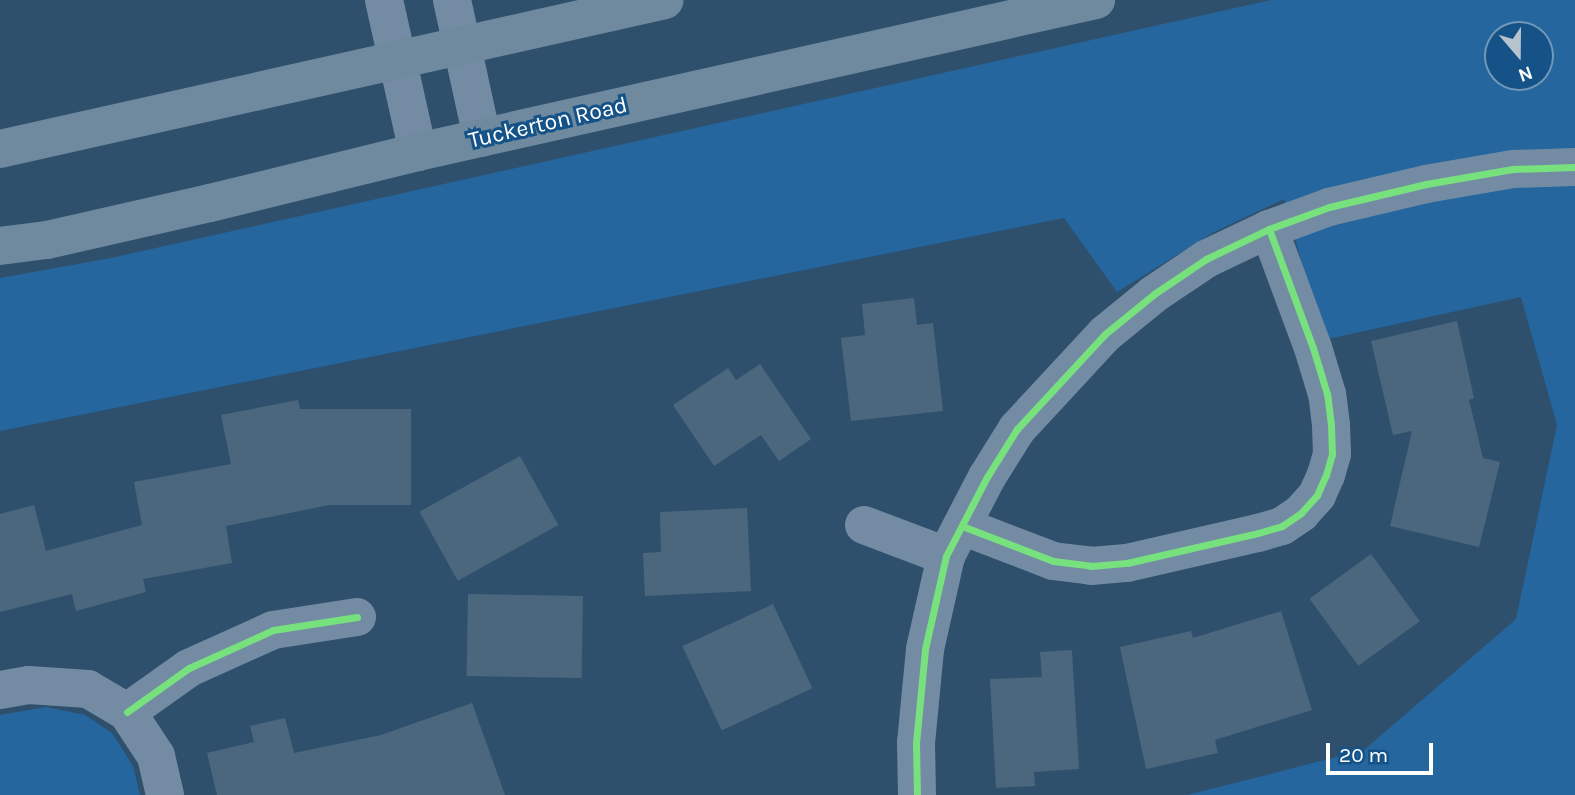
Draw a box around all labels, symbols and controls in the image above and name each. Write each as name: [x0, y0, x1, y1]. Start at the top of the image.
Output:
north arrow: [1484, 21, 1554, 91]
text: N: [1515, 61, 1536, 87]
street label: Tuckerton Road: [466, 91, 630, 155]
scale bar: [1330, 728, 1437, 772]
text: 20 m: [1339, 743, 1388, 767]

